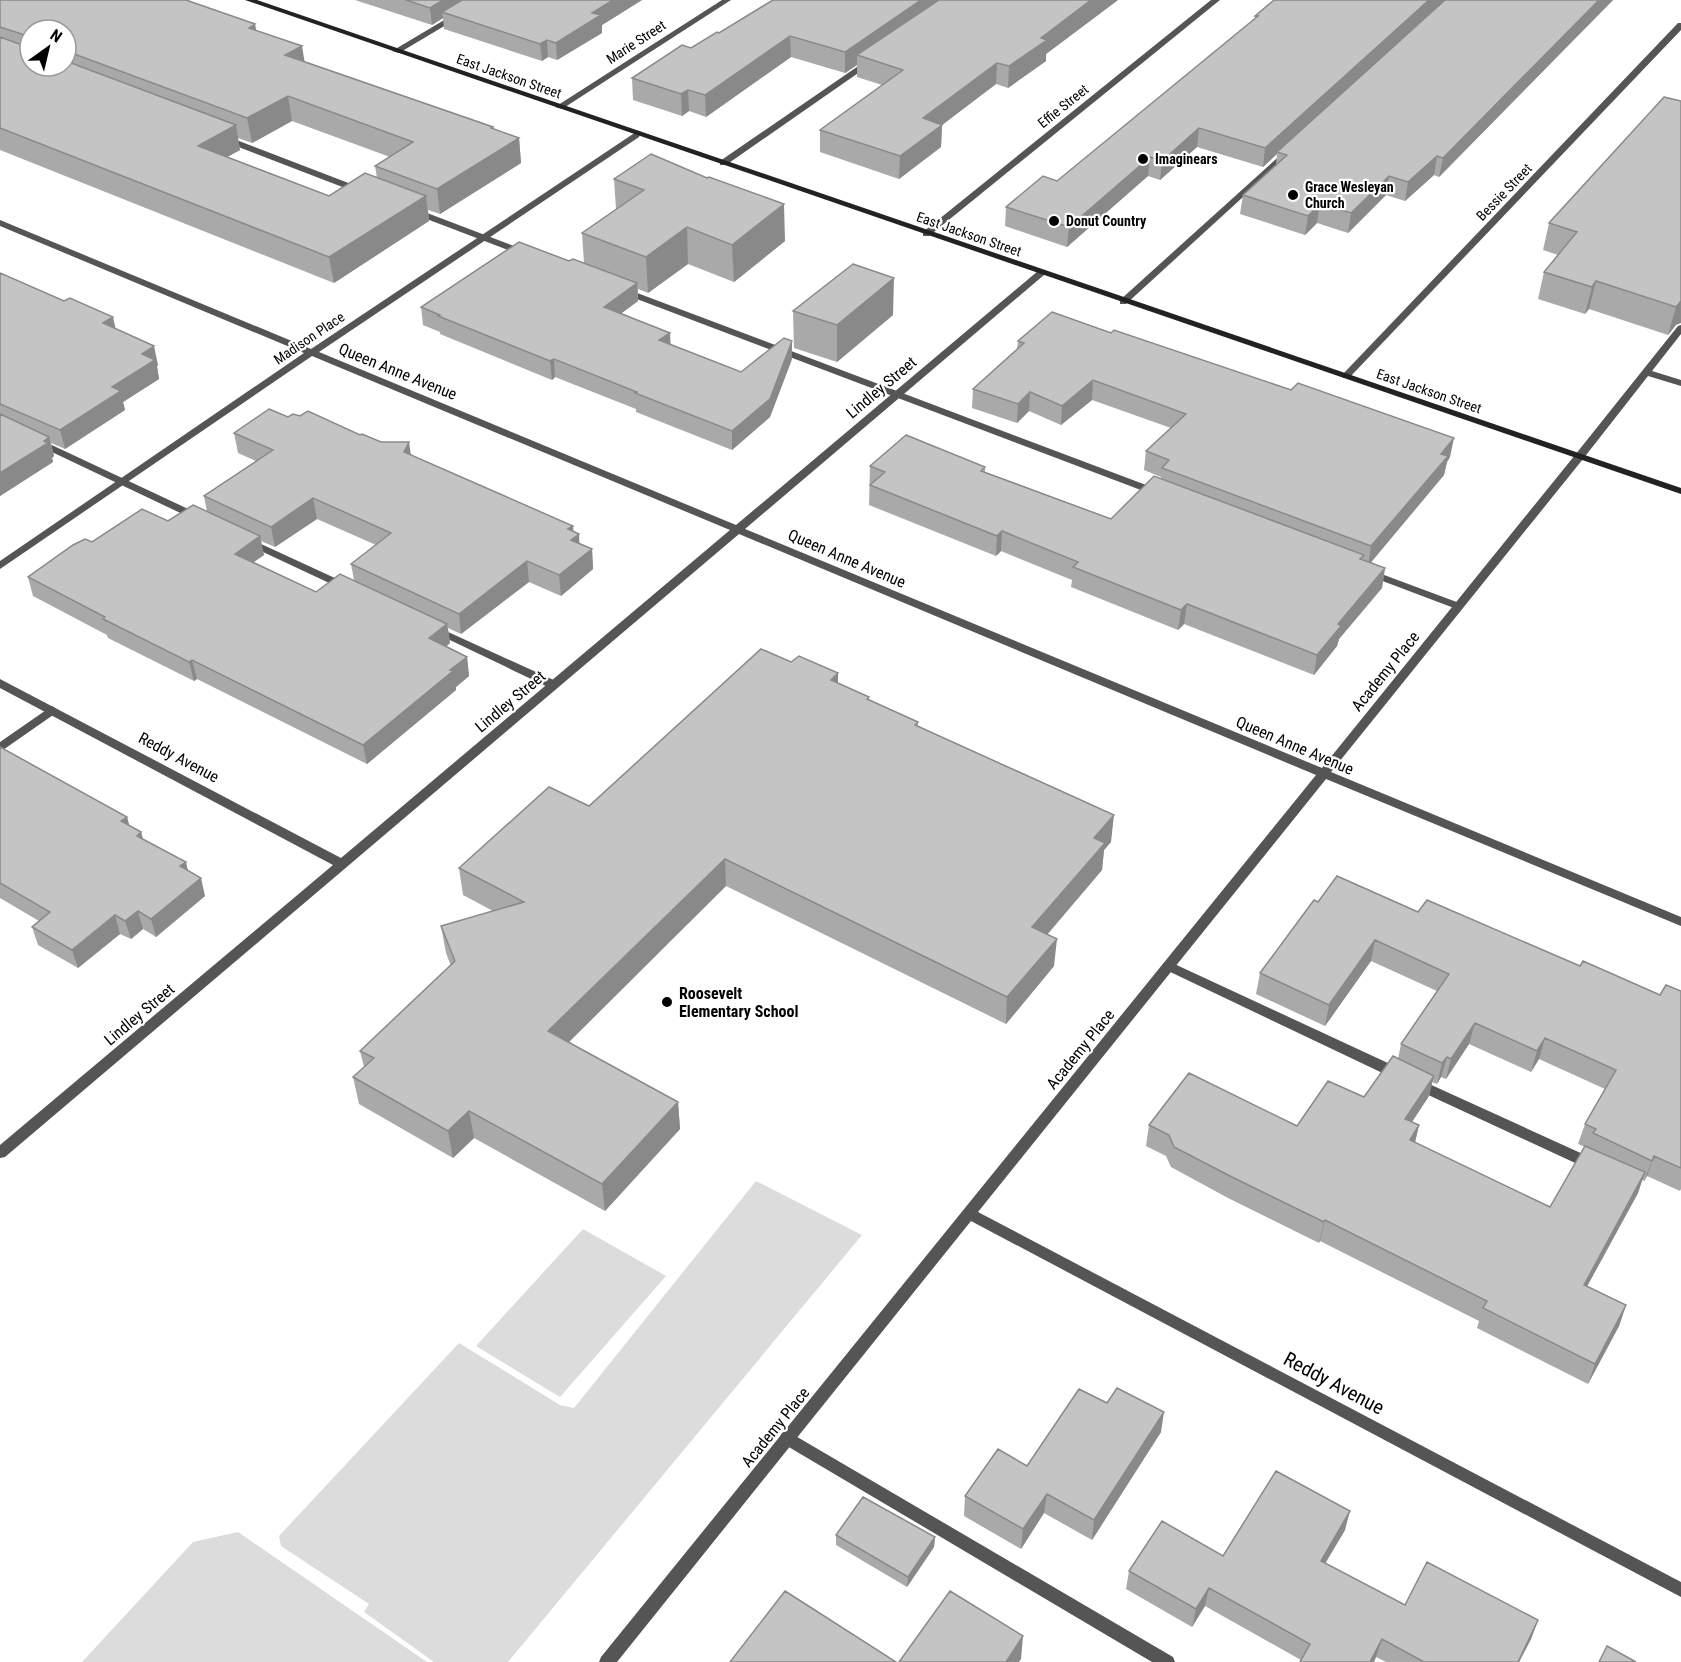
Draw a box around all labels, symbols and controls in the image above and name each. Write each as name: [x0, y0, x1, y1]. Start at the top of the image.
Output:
street label: Marie Street: [603, 17, 669, 67]
north arrow: [18, 18, 78, 78]
text: N: [47, 25, 65, 47]
street label: East Jackson Street: [454, 51, 564, 101]
street label: Effie Street: [1035, 81, 1091, 131]
place label: Imaginears: [1155, 151, 1218, 167]
marker: Imaginears: [1136, 152, 1150, 166]
street label: Bessie Street: [1473, 160, 1535, 224]
place label: Grace Wesleyan Church: [1305, 179, 1394, 211]
marker: Grace Wesleyan Church: [1286, 188, 1300, 202]
street label: East Jackson Street: [914, 209, 1024, 259]
place label: Donut Country: [1066, 213, 1147, 229]
marker: Donut Country: [1047, 214, 1061, 228]
street label: Madison Place: [271, 308, 348, 367]
street label: Queen Anne Avenue: [336, 339, 460, 404]
street label: Lindley Street: [842, 352, 921, 422]
street label: East Jackson Street: [1374, 366, 1484, 416]
street label: Queen Anne Avenue: [785, 525, 908, 592]
street label: Academy Place: [1347, 628, 1423, 715]
street label: Lindley Street: [471, 666, 550, 736]
street label: Queen Anne Avenue: [1233, 712, 1356, 779]
street label: Reddy Avenue: [135, 728, 222, 787]
street label: Lindley Street: [100, 979, 179, 1049]
place label: Roosevelt Elementary School: [679, 984, 798, 1021]
marker: Roosevelt Elementary School: [660, 995, 674, 1009]
street label: Academy Place: [1042, 1006, 1118, 1093]
street label: Reddy Avenue: [1280, 1347, 1388, 1419]
street label: Academy Place: [737, 1384, 813, 1471]

